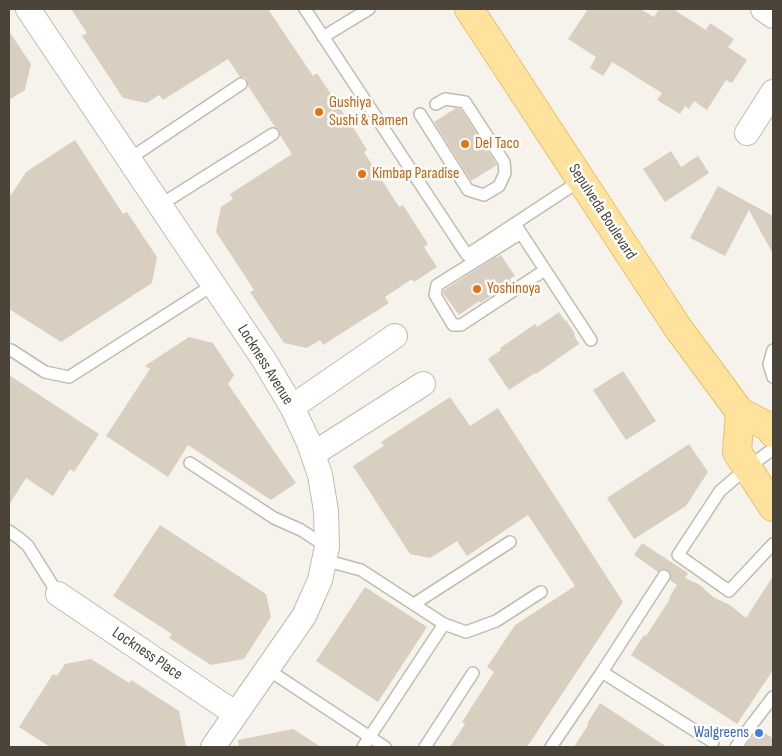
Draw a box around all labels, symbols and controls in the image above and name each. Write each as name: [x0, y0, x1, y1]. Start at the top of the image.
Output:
place label: Gushiya Sushi & Ramen: [329, 93, 408, 131]
marker: Gushiya Sushi & Ramen: [313, 106, 325, 118]
place label: Del Taco: [475, 134, 519, 154]
marker: Del Taco: [459, 138, 471, 150]
street label: Sepulveda Boulevard: [564, 161, 640, 263]
place label: Kimbap Paradise: [372, 164, 460, 184]
marker: Kimbap Paradise: [356, 168, 368, 180]
place label: Yoshinoya: [487, 279, 541, 299]
marker: Yoshinoya: [471, 283, 483, 295]
street label: Lockness Avenue: [233, 321, 297, 409]
street label: Lockness Place: [108, 623, 186, 685]
place label: Walgreens: [694, 723, 749, 743]
marker: Walgreens: [753, 727, 765, 739]

